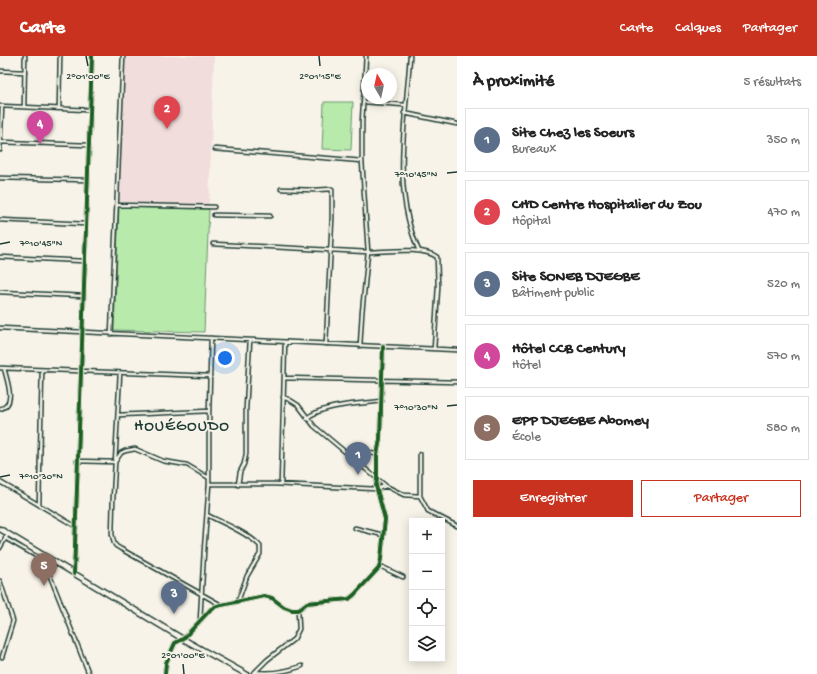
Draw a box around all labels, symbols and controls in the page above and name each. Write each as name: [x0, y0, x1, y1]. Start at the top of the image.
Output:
text: Carte: [20, 17, 65, 40]
text: Carte: [620, 20, 653, 37]
text: Calques: [675, 20, 721, 37]
text: Partager: [743, 20, 797, 37]
north arrow: [361, 68, 397, 104]
text: 2°01'00"E: [66, 71, 110, 83]
text: 2°01'15"E: [299, 71, 341, 83]
text: À proximité: [473, 72, 554, 92]
text: 5 résultats: [743, 75, 801, 90]
pin: 2: [154, 96, 180, 129]
pin: 4: [27, 111, 53, 144]
text: Site Chez les Soeurs: [512, 124, 634, 142]
text: 1: [484, 133, 490, 148]
text: 350 m: [767, 133, 800, 148]
text: Bureaux: [512, 142, 556, 157]
text: 7°10'45"N: [394, 169, 438, 181]
text: CHD Centre Hospitalier du Zou: [512, 196, 702, 214]
text: 2: [484, 205, 490, 220]
text: 470 m: [767, 205, 800, 220]
text: Hôpital: [512, 214, 551, 229]
text: 7°10'45"N: [19, 238, 63, 250]
text: Site SONEB DJEGBE: [512, 268, 640, 286]
text: 3: [484, 277, 490, 292]
text: 520 m: [767, 277, 800, 292]
text: Bâtiment public: [512, 286, 594, 301]
text: Hôtel CCB Century: [512, 340, 625, 358]
your location: [215, 348, 235, 368]
text: 4: [484, 349, 490, 364]
text: 570 m: [767, 349, 800, 364]
text: Hôtel: [512, 358, 541, 373]
text: 7°10'30"N: [393, 402, 438, 414]
text: EPP DJEGBE Abomey: [512, 412, 649, 430]
district label: HOUÉGOUDO: [134, 418, 230, 437]
text: 5: [484, 421, 490, 436]
text: 580 m: [766, 421, 800, 436]
text: École: [512, 430, 541, 445]
pin: 1: [345, 442, 371, 475]
text: 7°10'30"N: [18, 471, 63, 483]
button: Enregistrer: [473, 480, 633, 517]
button: Partager: [641, 480, 801, 517]
map controls: [409, 518, 445, 662]
button: +: [409, 518, 445, 554]
pin: 5: [31, 553, 57, 586]
button: −: [409, 554, 445, 590]
pin: 3: [161, 581, 187, 614]
button: locate: [409, 590, 445, 626]
button: layers: [409, 626, 445, 662]
text: 2°01'00"E: [161, 650, 205, 662]

